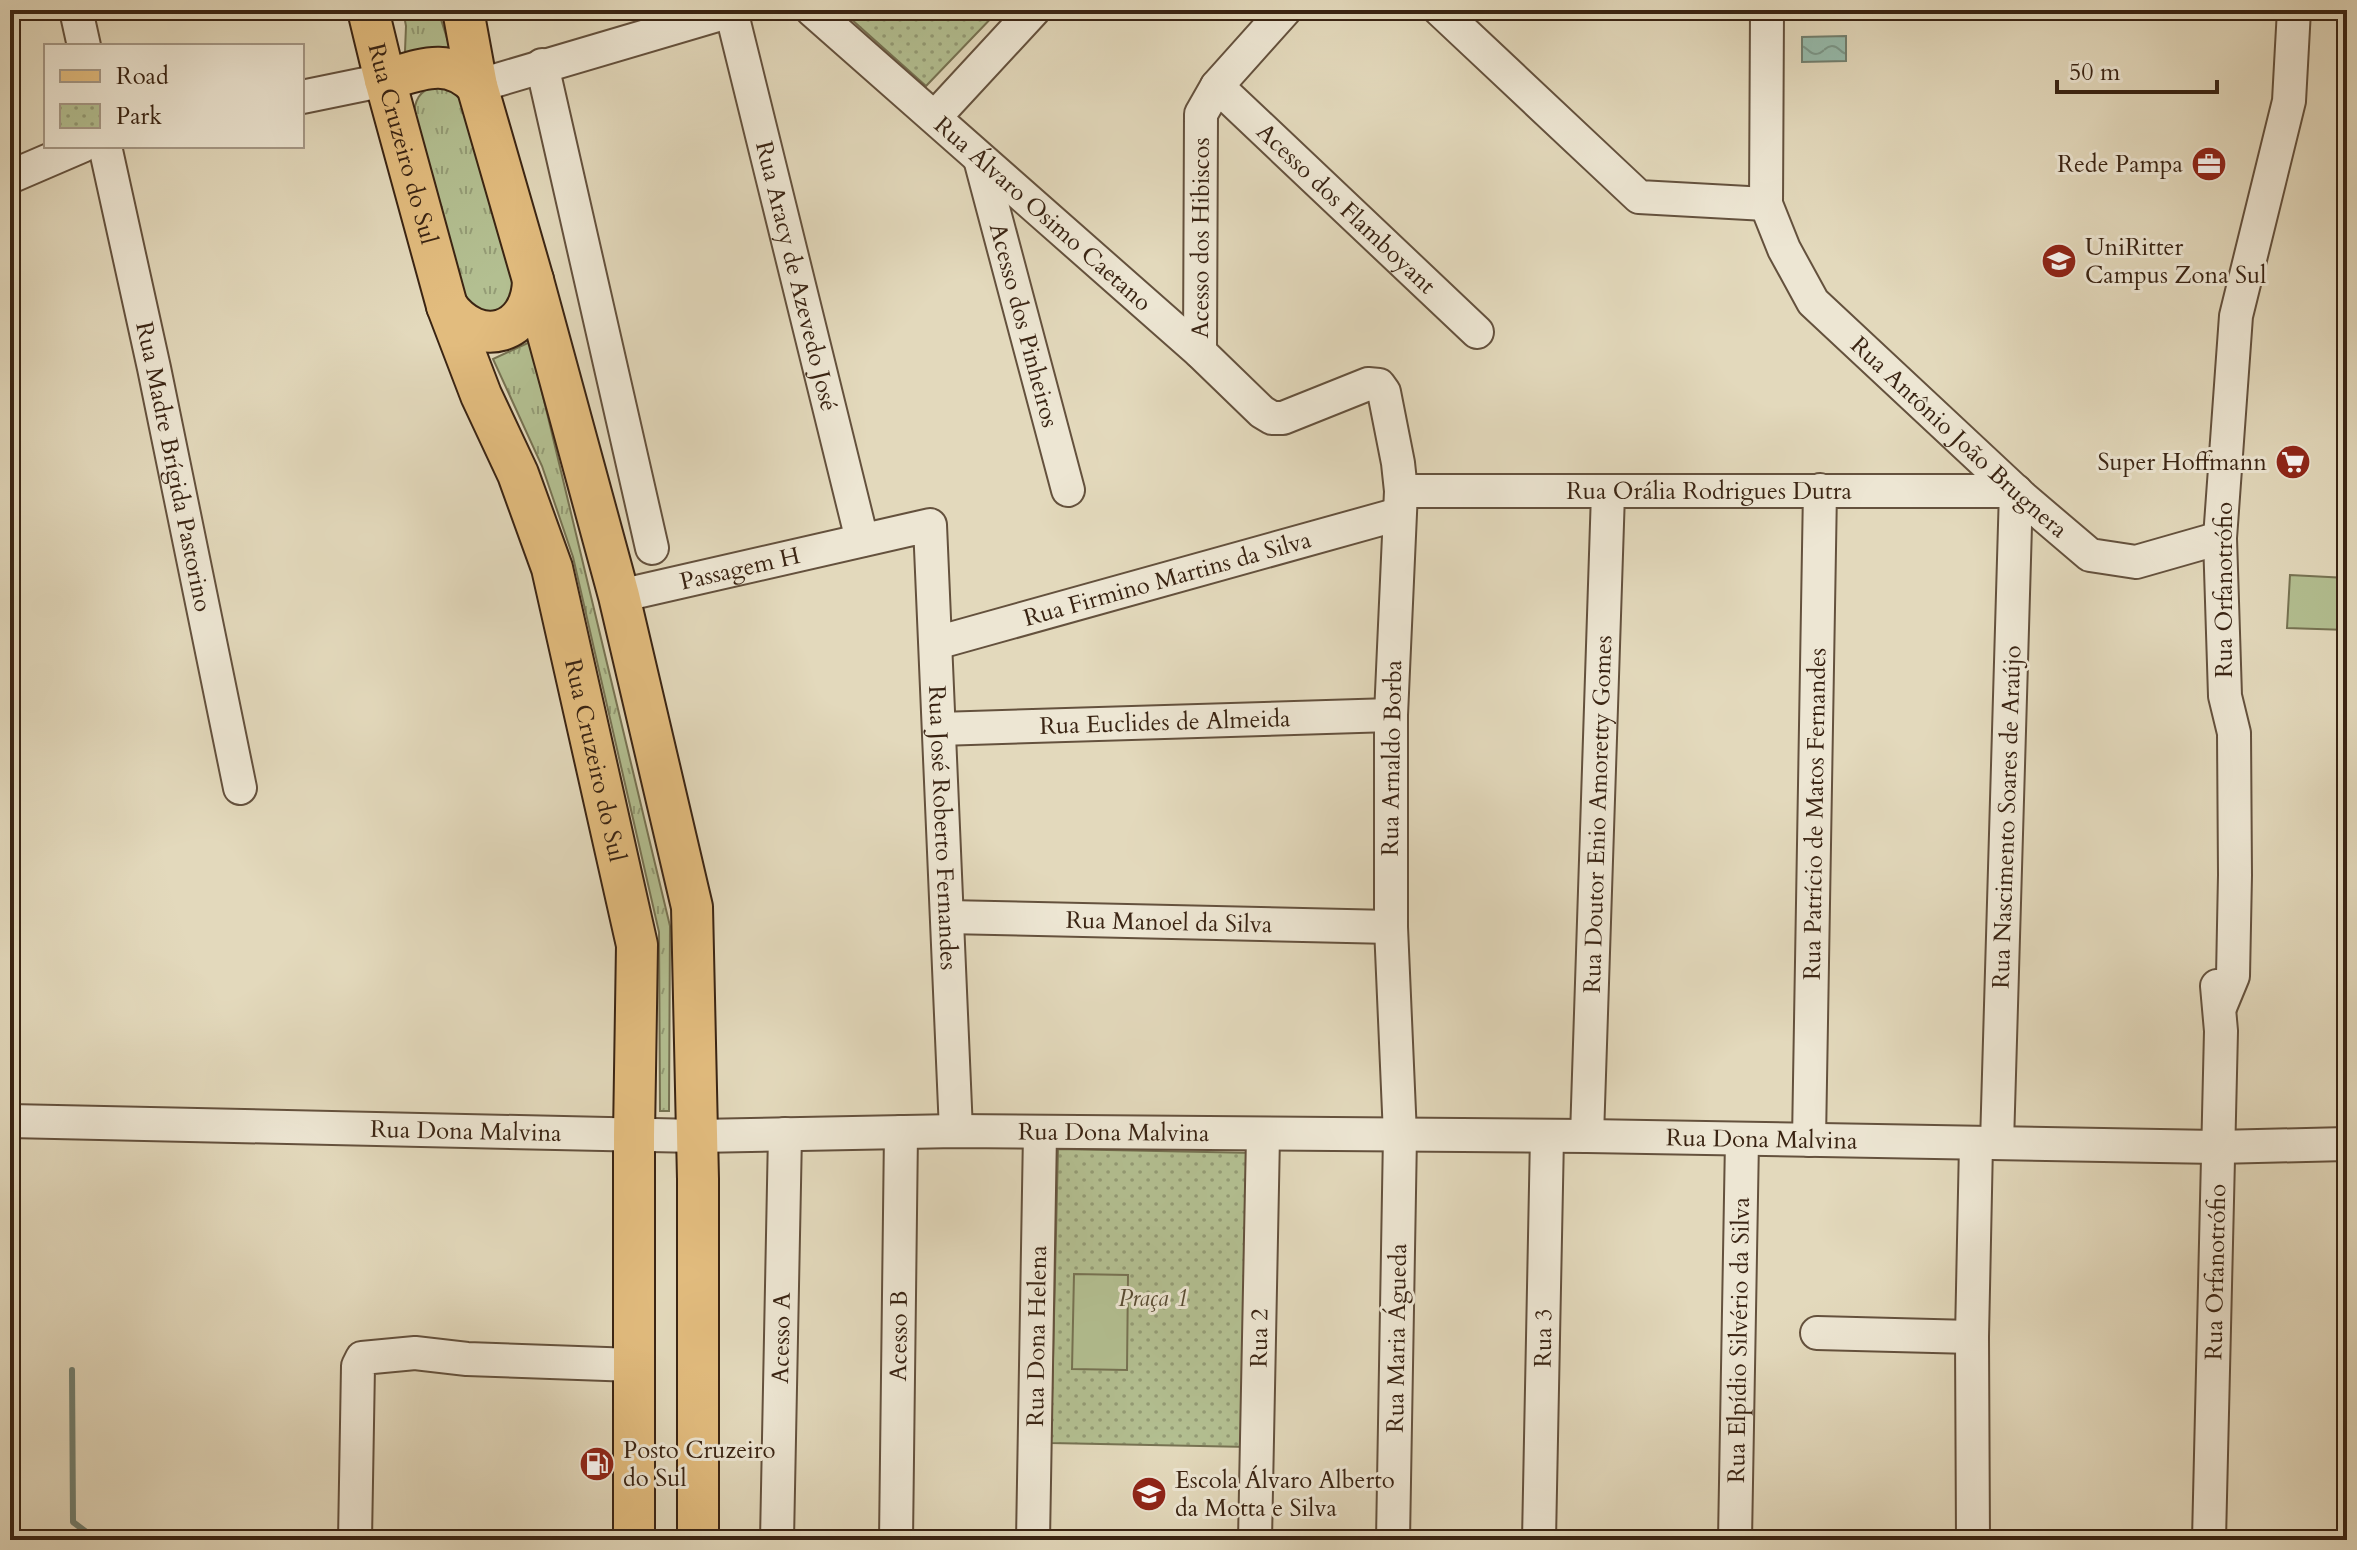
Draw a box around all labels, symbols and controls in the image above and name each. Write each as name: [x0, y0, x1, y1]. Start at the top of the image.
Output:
street label: Rua Cruzeiro do Sul: [360, 40, 446, 248]
legend: [44, 44, 304, 148]
scale bar: [2057, 44, 2217, 94]
text: 50 m: [2069, 56, 2121, 89]
text: Road: [116, 60, 169, 93]
text: Park: [116, 100, 162, 133]
street label: Rua Álvaro Osimo Caetano: [927, 109, 1159, 319]
street label: Acesso dos Flamboyant: [1249, 115, 1443, 301]
street label: Acesso dos Hibiscos: [1184, 137, 1217, 339]
street label: Rua Aracy de Azevedo José: [747, 138, 846, 414]
office icon: Rede Pampa: [2190, 145, 2228, 183]
place label: Rede Pampa: [2057, 148, 2184, 181]
street label: Acesso dos Pinheiros: [981, 220, 1067, 431]
place label: UniRitter Campus Zona Sul: [2085, 231, 2266, 292]
school or university icon: UniRitter Campus Zona Sul: [2040, 242, 2078, 280]
street label: Rua Madre Brígida Pastorino: [128, 318, 220, 615]
street label: Rua Antônio João Brugnera: [1843, 329, 2075, 546]
supermarket icon: Super Hoffmann: [2274, 443, 2312, 481]
place label: Super Hoffmann: [2098, 446, 2267, 479]
street label: Rua Orália Rodrigues Dutra: [1566, 475, 1852, 508]
street label: Rua Orfanotrófio: [2208, 502, 2241, 678]
street label: Rua Firmino Martins da Silva: [1020, 523, 1315, 634]
street label: Passagem H: [677, 539, 803, 598]
street label: Rua Doutor Enio Amoretty Gomes: [1575, 635, 1620, 994]
street label: Rua Nascimento Soares de Araújo: [1985, 645, 2029, 989]
street label: Rua Patrício de Matos Fernandes: [1795, 648, 1834, 980]
street label: Rua Cruzeiro do Sul: [556, 656, 634, 865]
street label: Rua Arnaldo Borba: [1374, 659, 1410, 856]
street label: Rua José Roberto Fernandes: [920, 685, 966, 971]
street label: Rua Euclides de Almeida: [1039, 702, 1291, 742]
street label: Rua Manoel da Silva: [1065, 903, 1273, 941]
street label: Rua Dona Malvina: [370, 1112, 563, 1150]
street label: Rua Dona Malvina: [1018, 1115, 1210, 1150]
street label: Rua Dona Malvina: [1666, 1121, 1858, 1157]
street label: Rua Orfanotrófio: [2197, 1184, 2234, 1361]
street label: Rua Elpídio Silvério da Silva: [1720, 1196, 1758, 1483]
street label: Rua Maria Águeda: [1379, 1242, 1415, 1433]
street label: Rua Dona Helena: [1018, 1244, 1055, 1427]
park label: Praça 1: [1118, 1282, 1188, 1315]
street label: Acesso B: [881, 1290, 916, 1382]
street label: Acesso A: [764, 1291, 798, 1384]
street label: Rua 2: [1242, 1308, 1276, 1368]
street label: Rua 3: [1526, 1308, 1560, 1368]
place label: Posto Cruzeiro do Sul: [623, 1434, 776, 1495]
fuel station icon: Posto Cruzeiro do Sul: [578, 1445, 616, 1483]
place label: Escola Álvaro Alberto da Motta e Silva: [1175, 1464, 1395, 1525]
school or university icon: Escola Álvaro Alberto da Motta e Silva: [1130, 1475, 1168, 1513]

